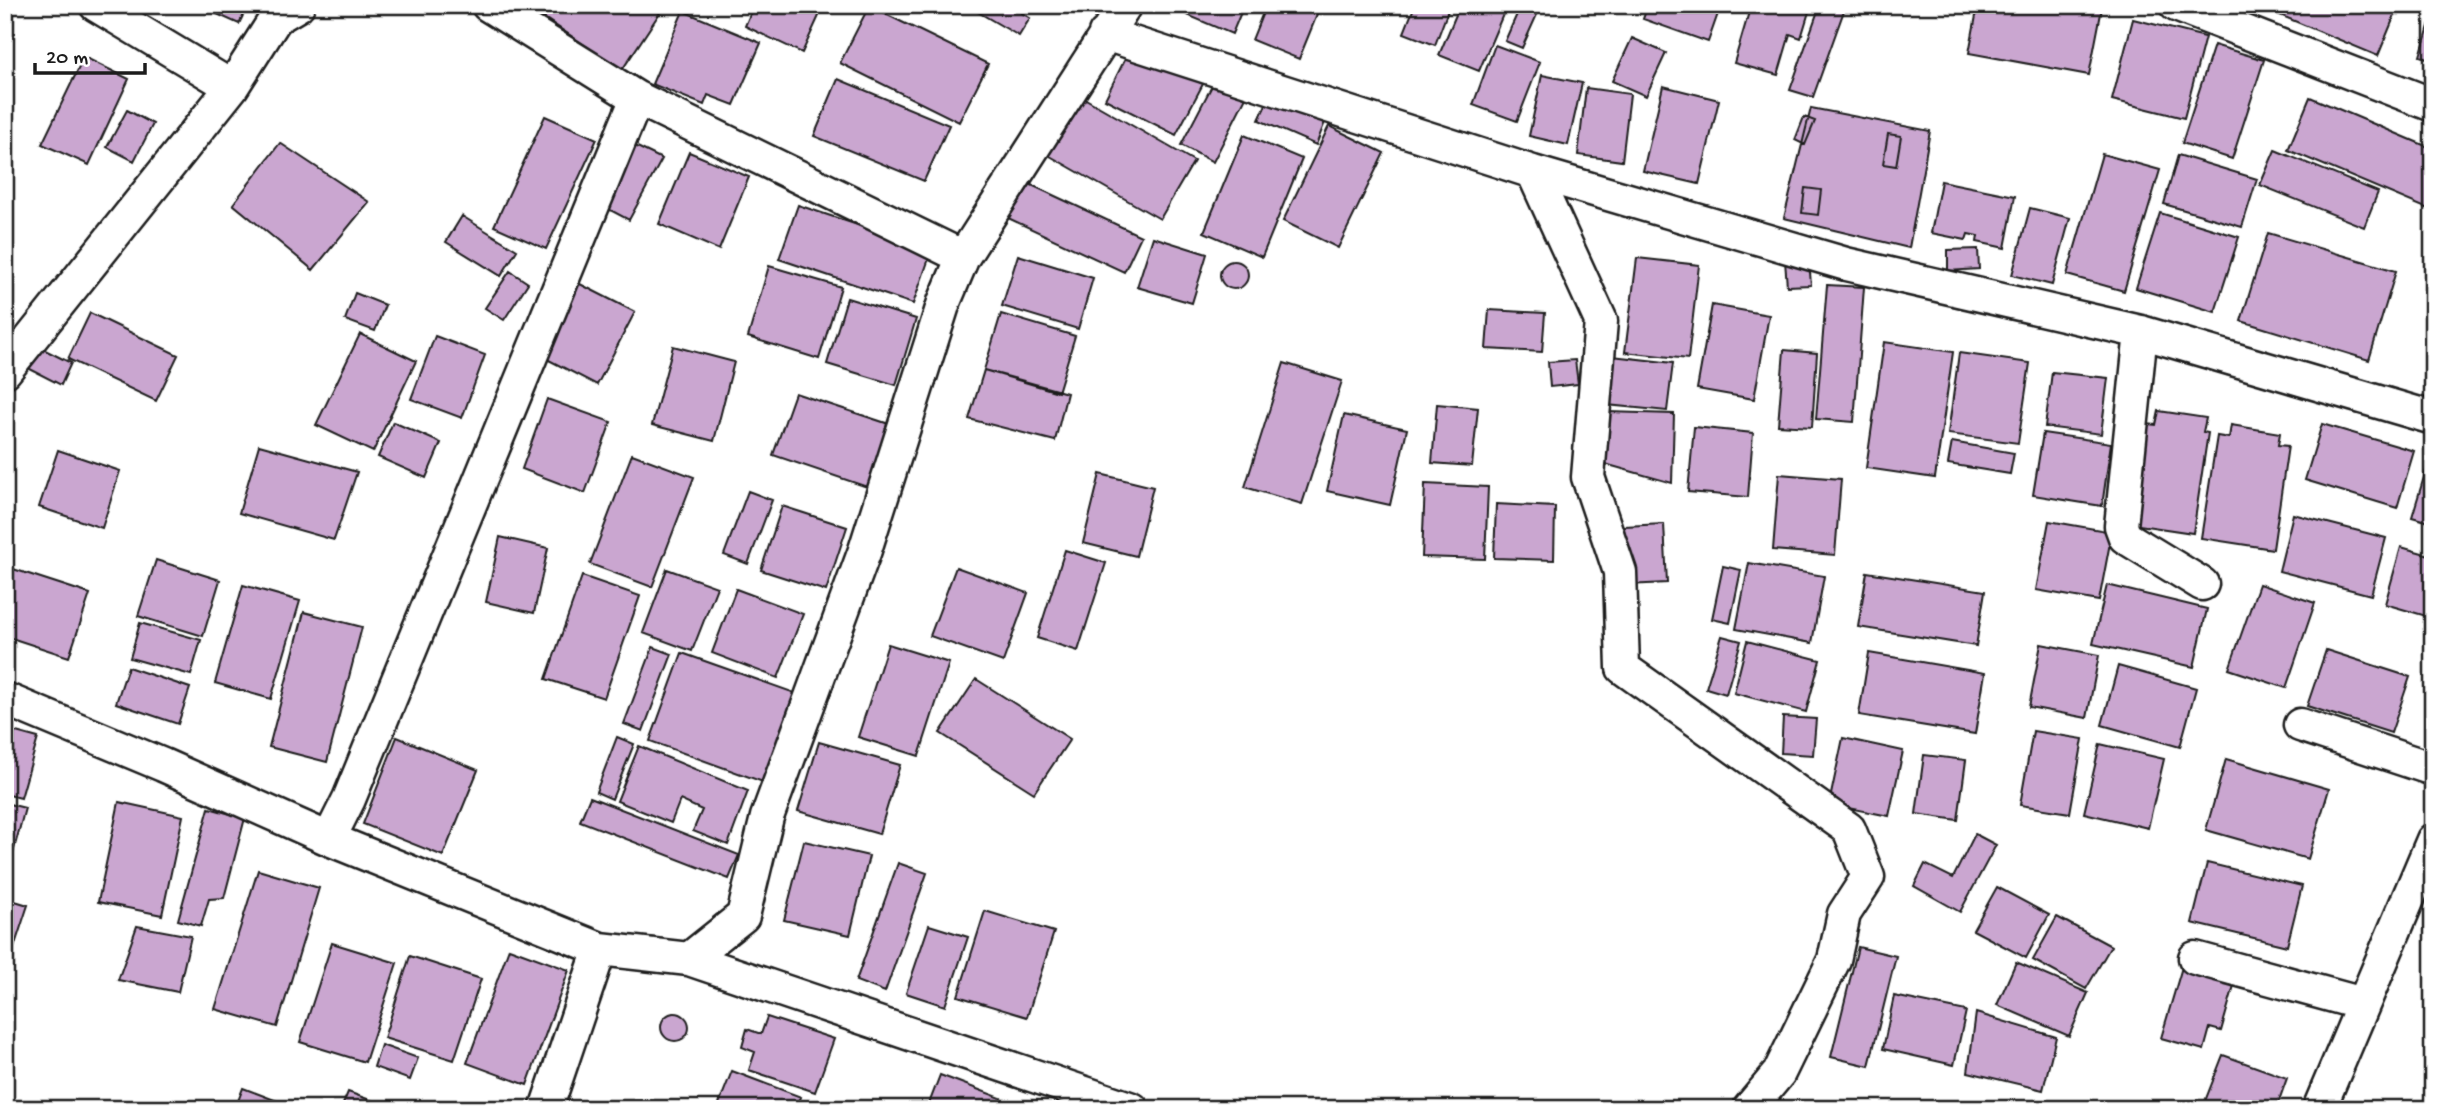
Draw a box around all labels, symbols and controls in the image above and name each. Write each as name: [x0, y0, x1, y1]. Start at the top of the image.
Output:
scale bar: [35, 32, 145, 76]
text: 20 m: [46, 47, 88, 72]

